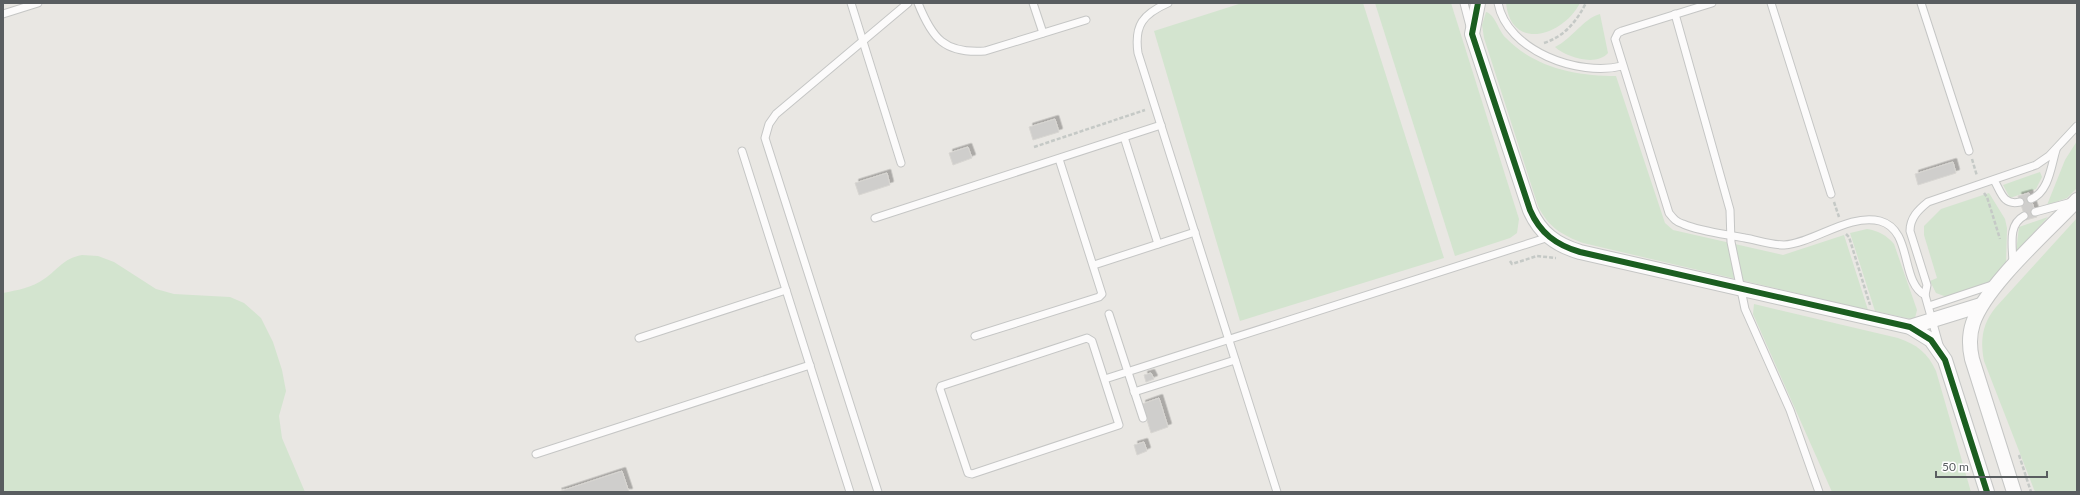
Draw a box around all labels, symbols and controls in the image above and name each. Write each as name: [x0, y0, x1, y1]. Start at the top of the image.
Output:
scale bar: [1936, 453, 2047, 479]
text: 50 m: [1942, 459, 1969, 474]

